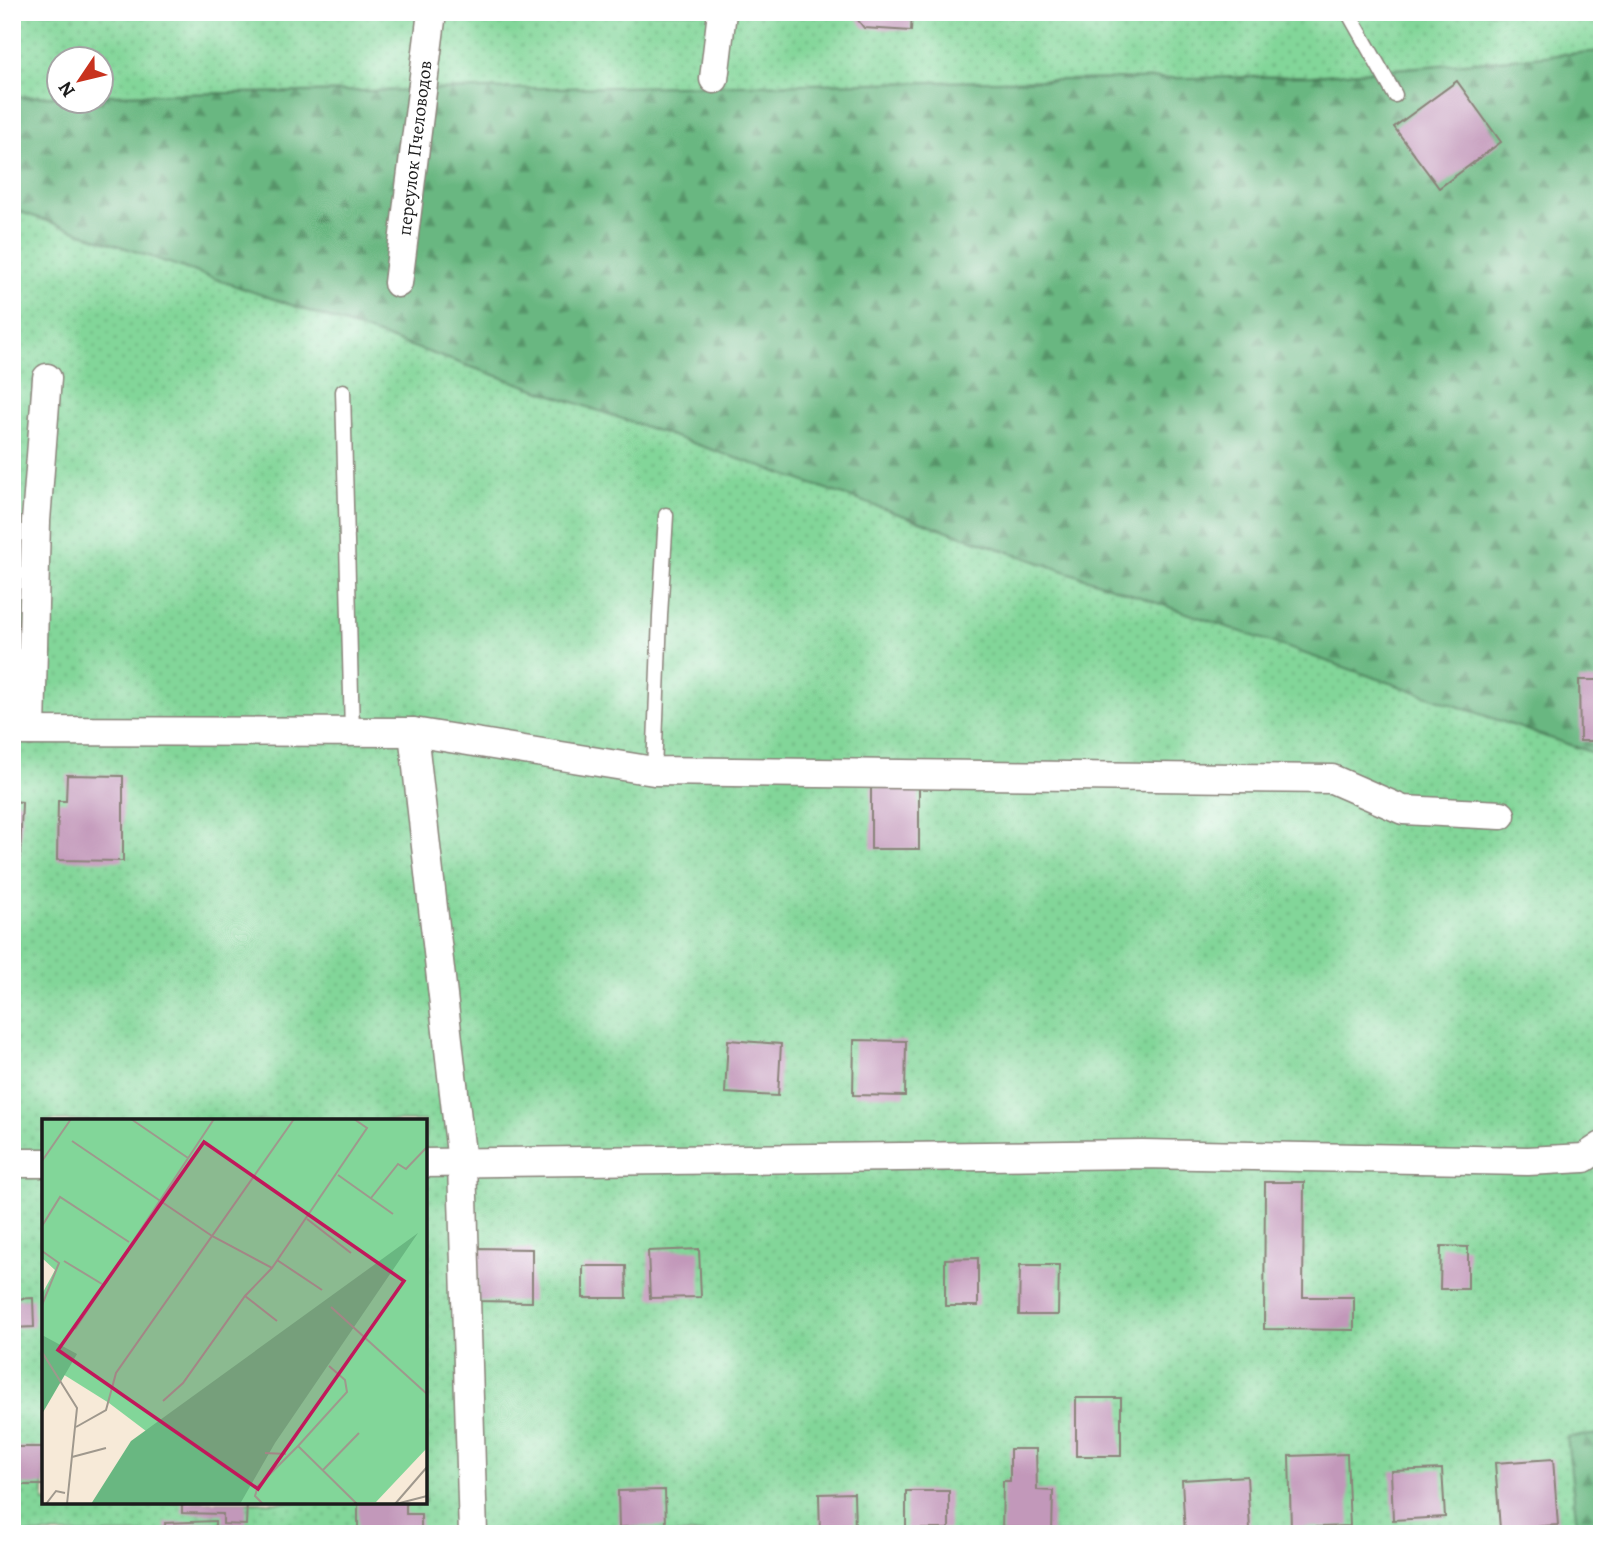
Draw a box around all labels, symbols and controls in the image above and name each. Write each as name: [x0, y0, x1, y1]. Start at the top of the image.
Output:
north arrow: [46, 46, 116, 116]
street label: переулок Пчеловодов: [391, 59, 439, 237]
text: N: [52, 76, 82, 102]
inset map: [42, 1119, 427, 1504]

